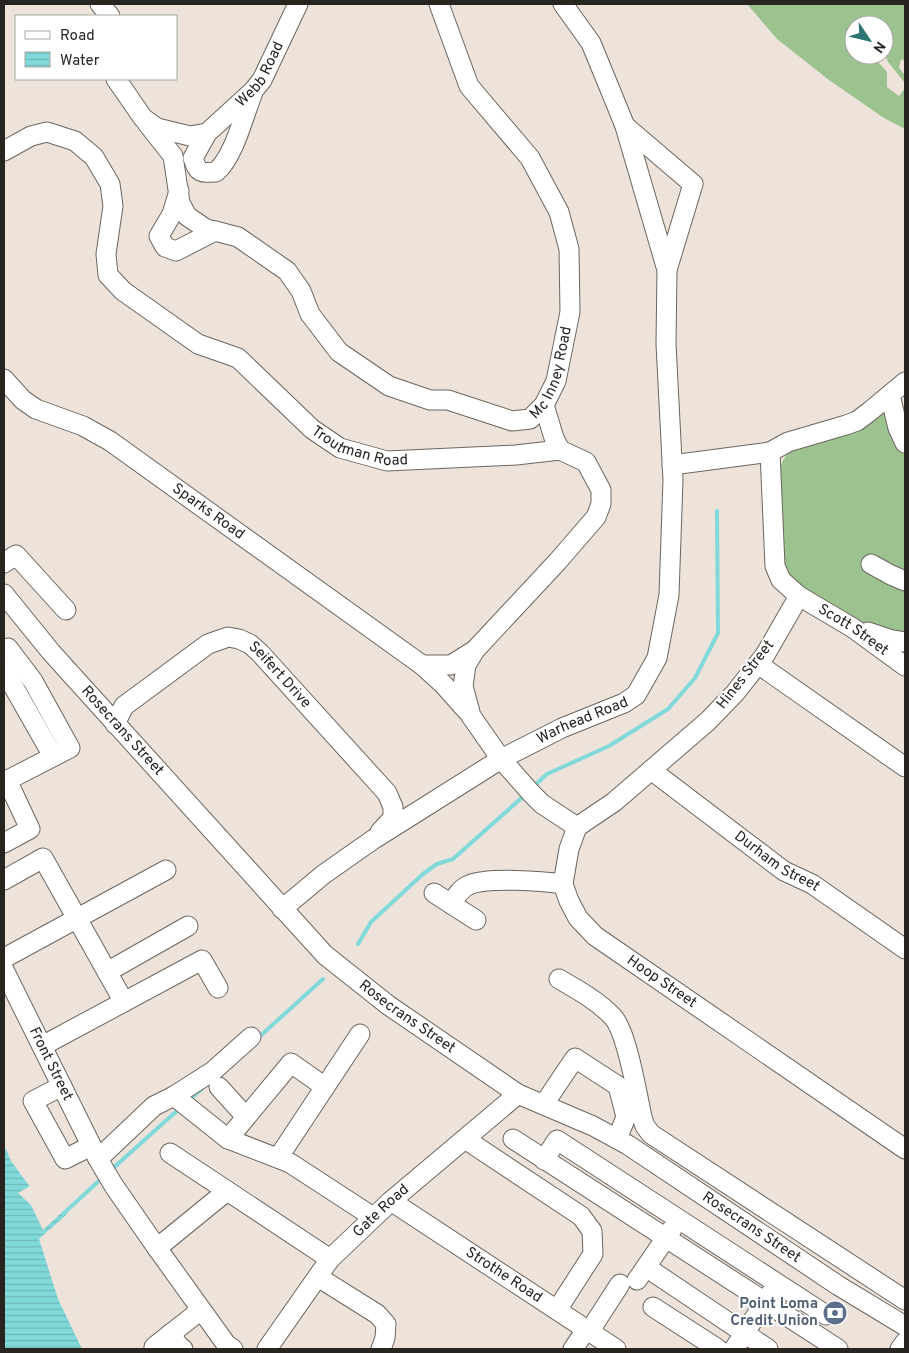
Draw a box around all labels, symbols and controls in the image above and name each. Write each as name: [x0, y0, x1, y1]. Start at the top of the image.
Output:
legend: [15, 15, 178, 80]
north arrow: [844, 15, 894, 65]
text: Road: [60, 27, 95, 46]
street label: Webb Road: [232, 38, 288, 111]
text: N: [869, 38, 888, 56]
text: Water: [60, 52, 100, 71]
street label: Mc Inney Road: [526, 325, 576, 423]
street label: Troutman Road: [308, 422, 409, 471]
street label: Sparks Road: [168, 479, 248, 544]
street label: Scott Street: [815, 600, 892, 660]
street label: Hines Street: [713, 637, 779, 713]
street label: Seifert Drive: [244, 638, 315, 712]
street label: Rosecrans Street: [77, 682, 168, 780]
street label: Warhead Road: [534, 693, 631, 749]
street label: Durham Street: [730, 827, 824, 896]
street label: Hoop Street: [623, 951, 700, 1013]
street label: Rosecrans Street: [355, 976, 459, 1058]
street label: Front Street: [24, 1024, 77, 1104]
street label: Gate Road: [349, 1180, 413, 1242]
street label: Rosecrans Street: [699, 1188, 804, 1267]
street label: Strothe Road: [462, 1243, 546, 1307]
place label: Point Loma Credit Union: [730, 1295, 818, 1331]
bank icon: Point Loma Credit Union: [822, 1300, 848, 1326]

